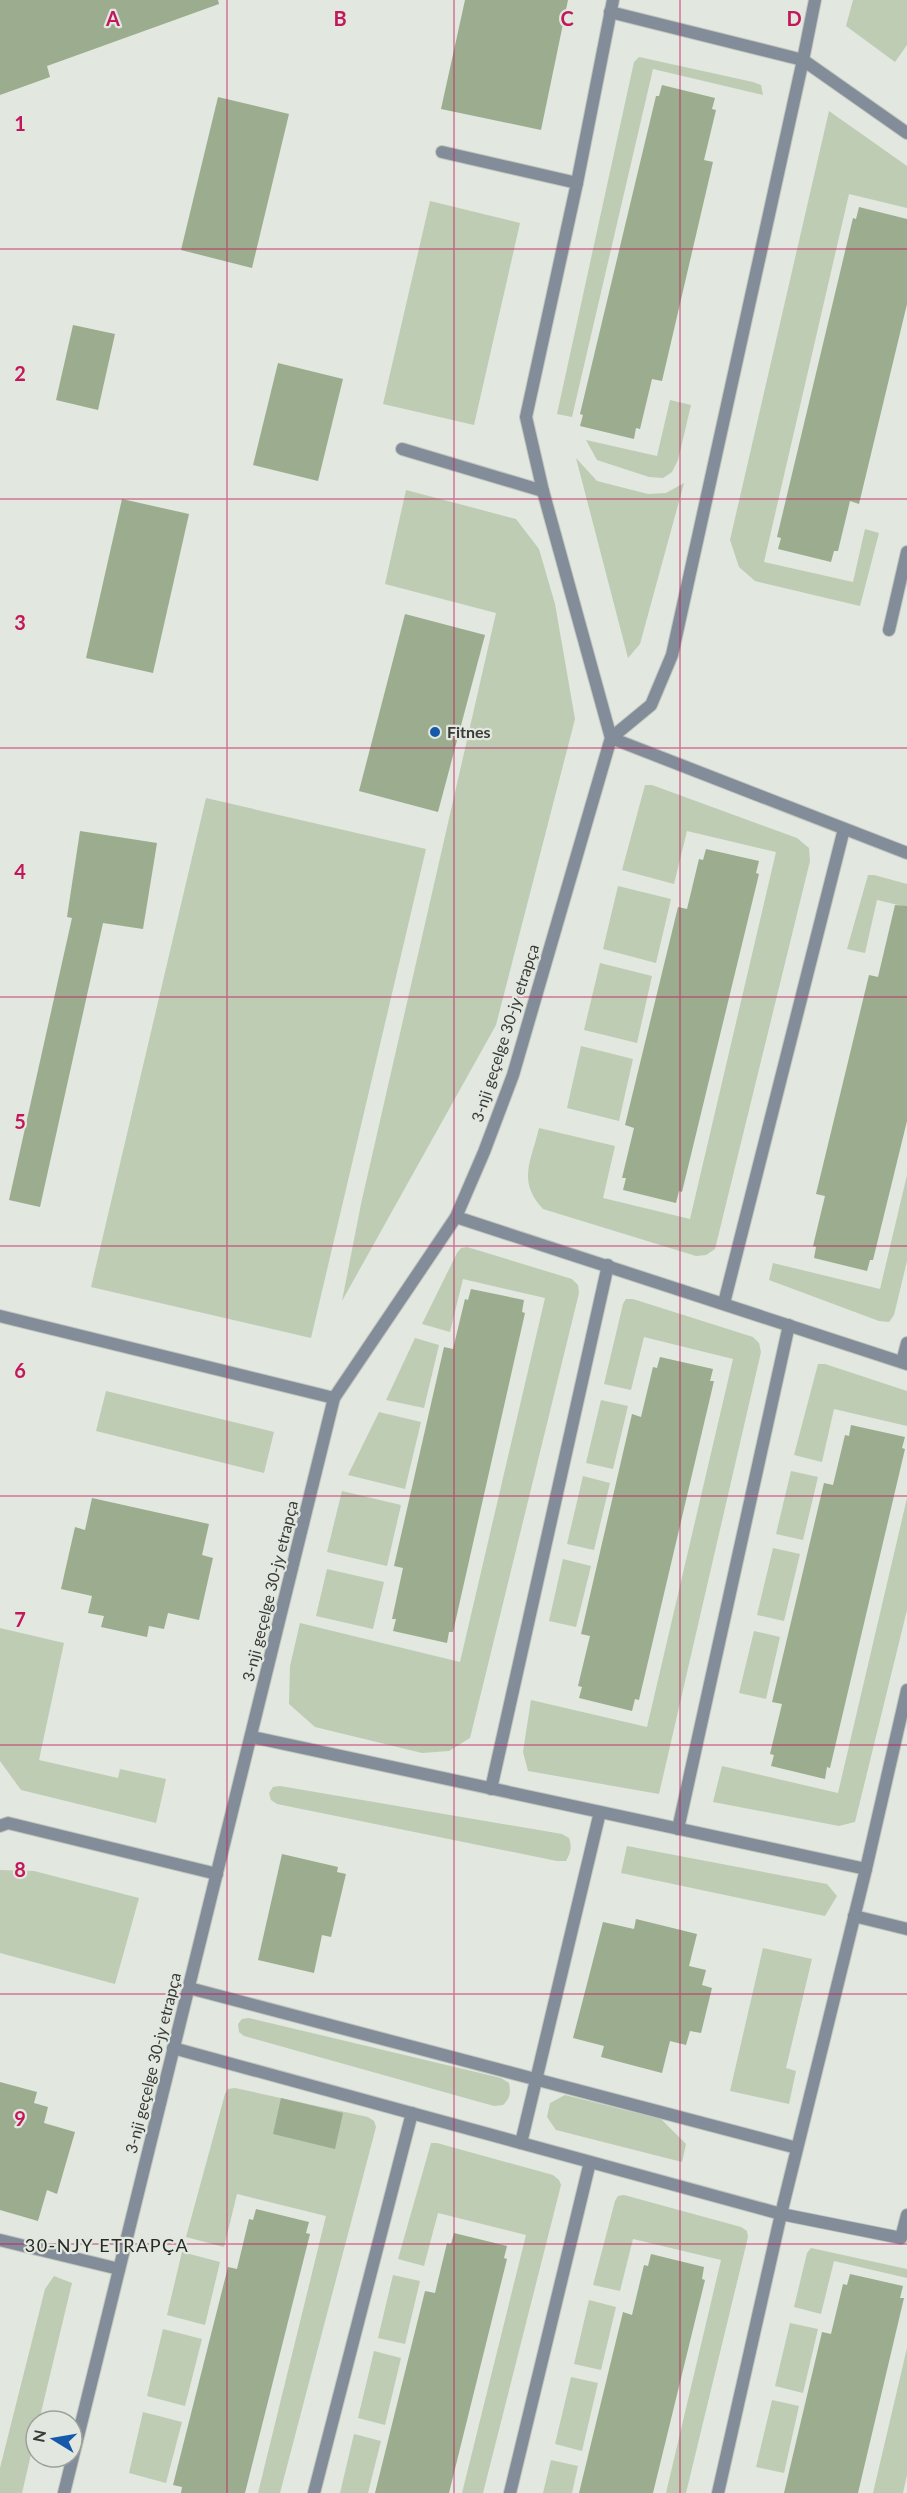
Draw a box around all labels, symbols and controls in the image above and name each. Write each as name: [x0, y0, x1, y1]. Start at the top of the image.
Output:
text: A: [105, 6, 120, 30]
text: B: [333, 6, 347, 30]
text: C: [560, 6, 574, 30]
text: D: [786, 6, 802, 30]
text: 1: [14, 111, 26, 135]
text: 2: [14, 361, 26, 385]
text: 3: [14, 610, 26, 634]
place label: Fitnes: [447, 722, 491, 741]
marker: Fitnes: [428, 725, 442, 739]
text: 4: [14, 859, 26, 883]
street label: 3-nji geçelge 30-jy etrapça: [467, 942, 542, 1124]
text: 5: [14, 1109, 26, 1133]
text: 6: [14, 1358, 26, 1382]
street label: 3-nji geçelge 30-jy etrapça: [238, 1499, 301, 1683]
text: 7: [14, 1607, 26, 1631]
text: 8: [14, 1857, 26, 1881]
street label: 3-nji geçelge 30-jy etrapça: [121, 1971, 184, 2155]
text: 9: [14, 2106, 26, 2130]
district label: 30-NJY ETRAPÇA: [25, 2234, 189, 2256]
north arrow: [24, 2409, 84, 2469]
text: N: [28, 2428, 49, 2444]

